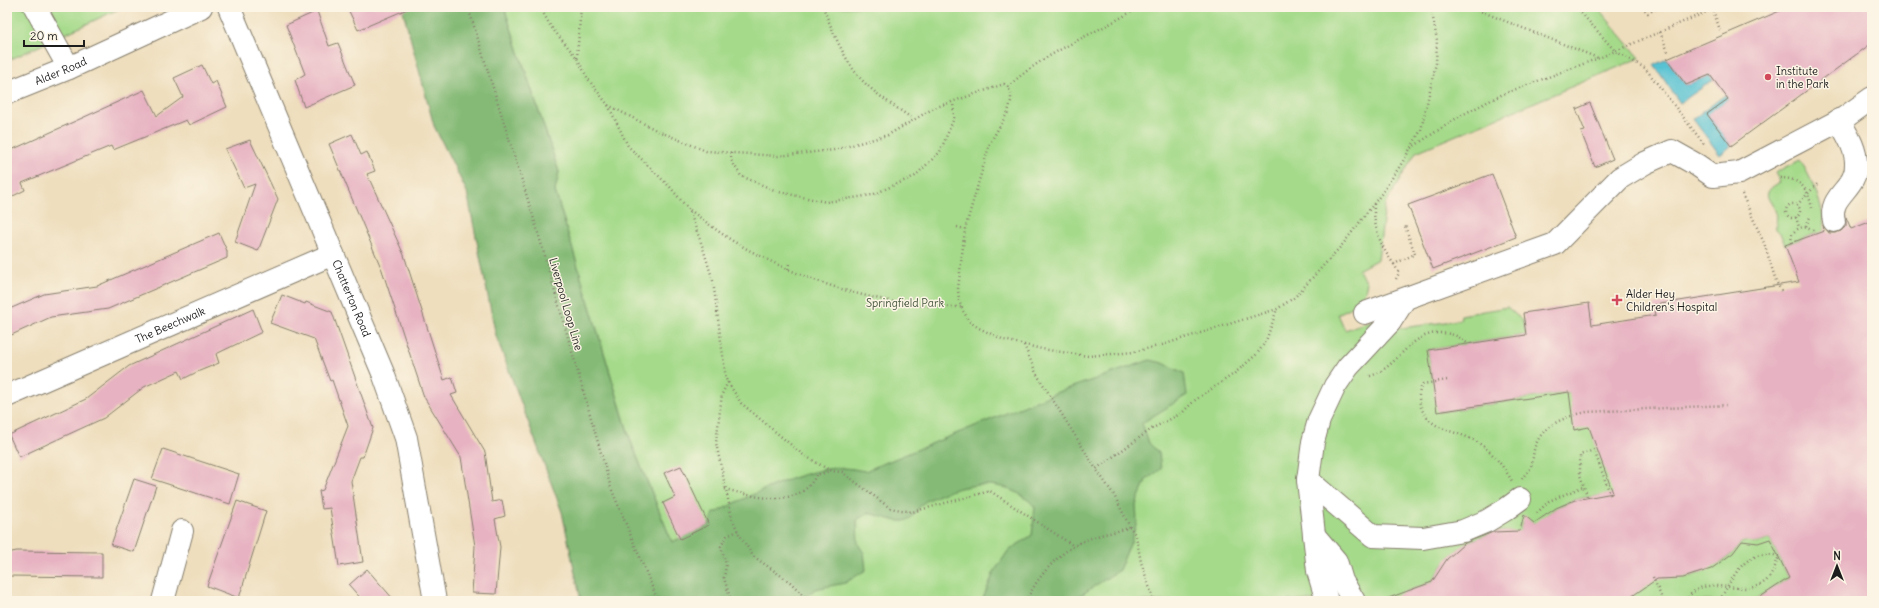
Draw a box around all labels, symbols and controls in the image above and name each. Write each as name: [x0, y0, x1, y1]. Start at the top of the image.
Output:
scale bar: [24, 22, 84, 48]
text: 20 m: [30, 28, 58, 43]
street label: Alder Road: [33, 54, 89, 88]
place label: Institute in the Park: [1776, 64, 1829, 91]
marker: Institute in the Park: [1763, 72, 1773, 82]
street label: Liverpool Loop Line: [546, 256, 586, 352]
street label: Chatterton Road: [329, 258, 374, 339]
place label: Alder Hey Children's Hospital: [1626, 287, 1717, 314]
marker: Alder Hey Children's Hospital: [1611, 294, 1623, 306]
park label: Springfield Park: [866, 296, 944, 310]
street label: The Beechwalk: [133, 303, 208, 346]
north arrow: [1817, 546, 1857, 586]
text: N: [1833, 549, 1841, 563]

